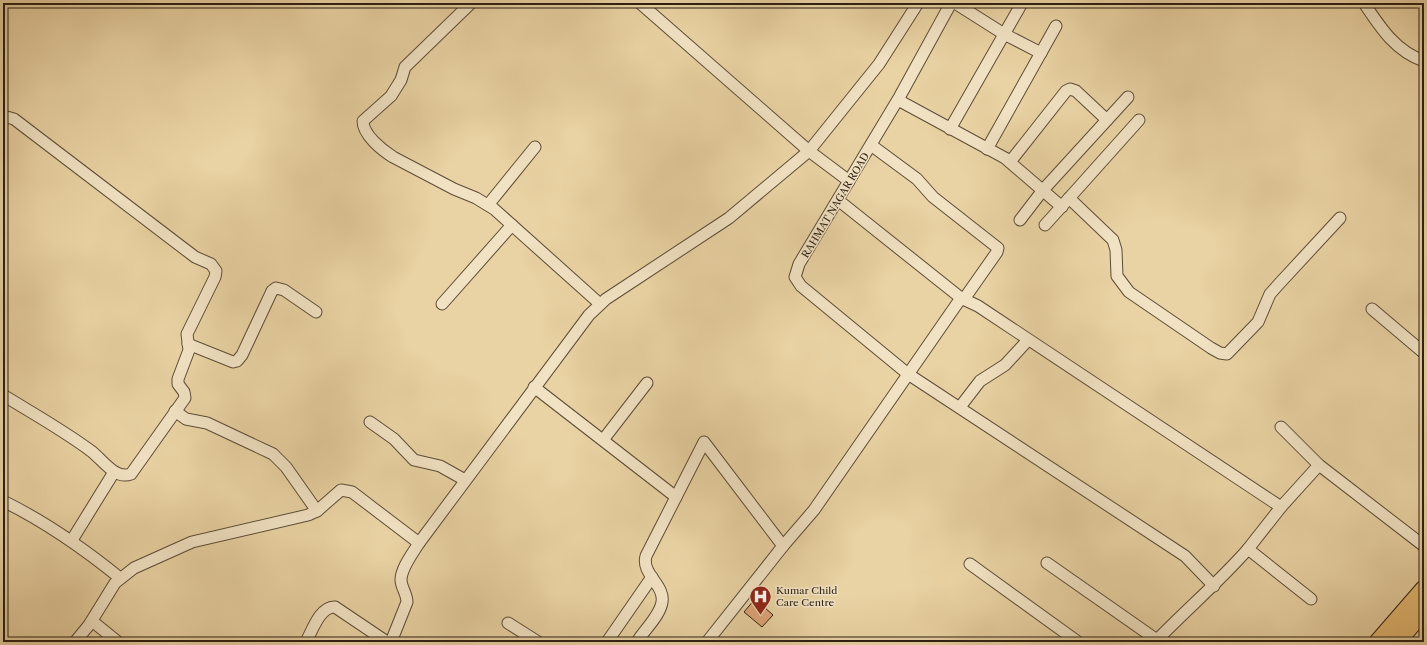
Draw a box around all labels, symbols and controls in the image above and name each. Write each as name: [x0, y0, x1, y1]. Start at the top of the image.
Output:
street label: RAHMAT NAGAR ROAD: [799, 150, 872, 260]
hospital icon: Kumar Child Care Centre: [747, 583, 773, 616]
place label: Kumar Child Care Centre: [776, 584, 837, 609]

